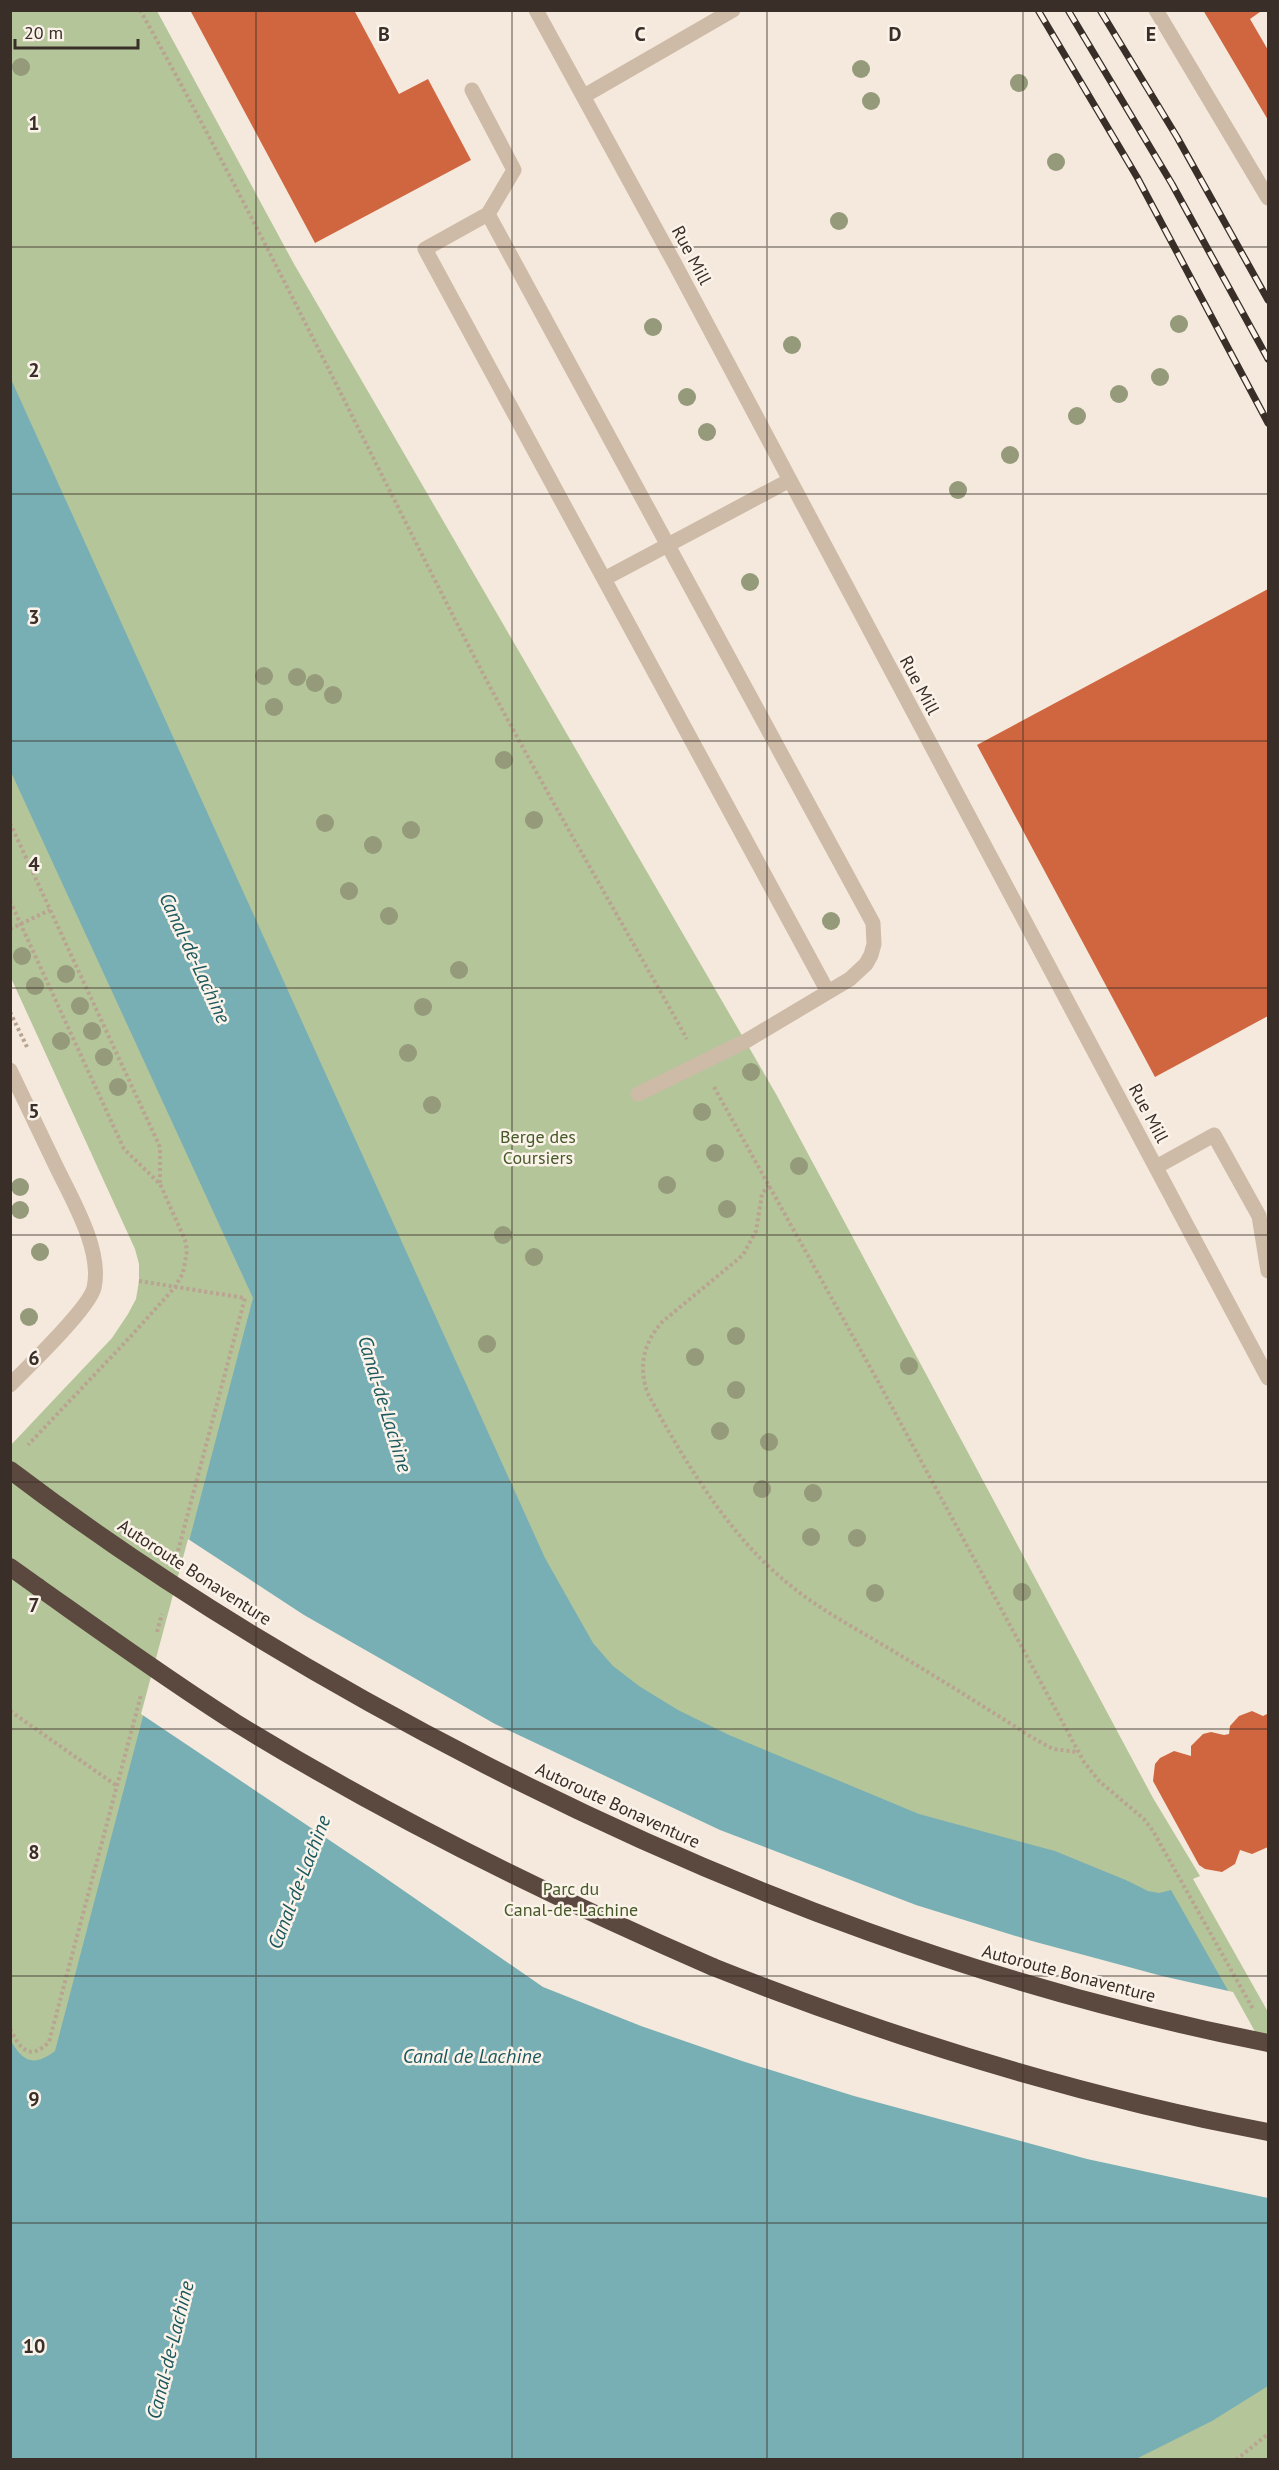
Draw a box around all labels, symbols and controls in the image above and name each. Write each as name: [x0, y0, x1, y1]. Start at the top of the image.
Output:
scale bar: [15, 12, 138, 50]
text: 20 m: [24, 21, 63, 44]
text: B: [378, 21, 390, 47]
text: C: [634, 21, 646, 47]
text: D: [889, 21, 902, 47]
text: E: [1146, 21, 1156, 47]
text: 1: [28, 110, 40, 136]
street label: Rue Mill: [667, 221, 717, 289]
text: 2: [28, 357, 40, 383]
text: 3: [28, 604, 40, 630]
street label: Rue Mill: [895, 651, 945, 719]
text: 4: [28, 851, 40, 877]
water label: Canal-de-Lachine: [153, 888, 237, 1028]
street label: Rue Mill: [1124, 1079, 1174, 1147]
text: 5: [28, 1098, 40, 1124]
park label: Berge des Coursiers: [500, 1125, 576, 1169]
water label: Canal-de-Lachine: [352, 1333, 418, 1476]
text: 6: [28, 1345, 40, 1371]
street label: Autoroute Bonaventure: [114, 1514, 276, 1630]
text: 7: [28, 1592, 40, 1618]
street label: Autoroute Bonaventure: [532, 1757, 704, 1853]
water label: Canal-de-Lachine: [262, 1811, 337, 1953]
text: 8: [28, 1839, 40, 1865]
park label: Parc du Canal-de-Lachine: [504, 1877, 638, 1921]
street label: Autoroute Bonaventure: [980, 1939, 1158, 2007]
water label: Canal de Lachine: [403, 2043, 542, 2069]
text: 9: [28, 2086, 40, 2112]
water label: Canal-de-Lachine: [140, 2278, 200, 2422]
text: 10: [23, 2333, 45, 2359]

